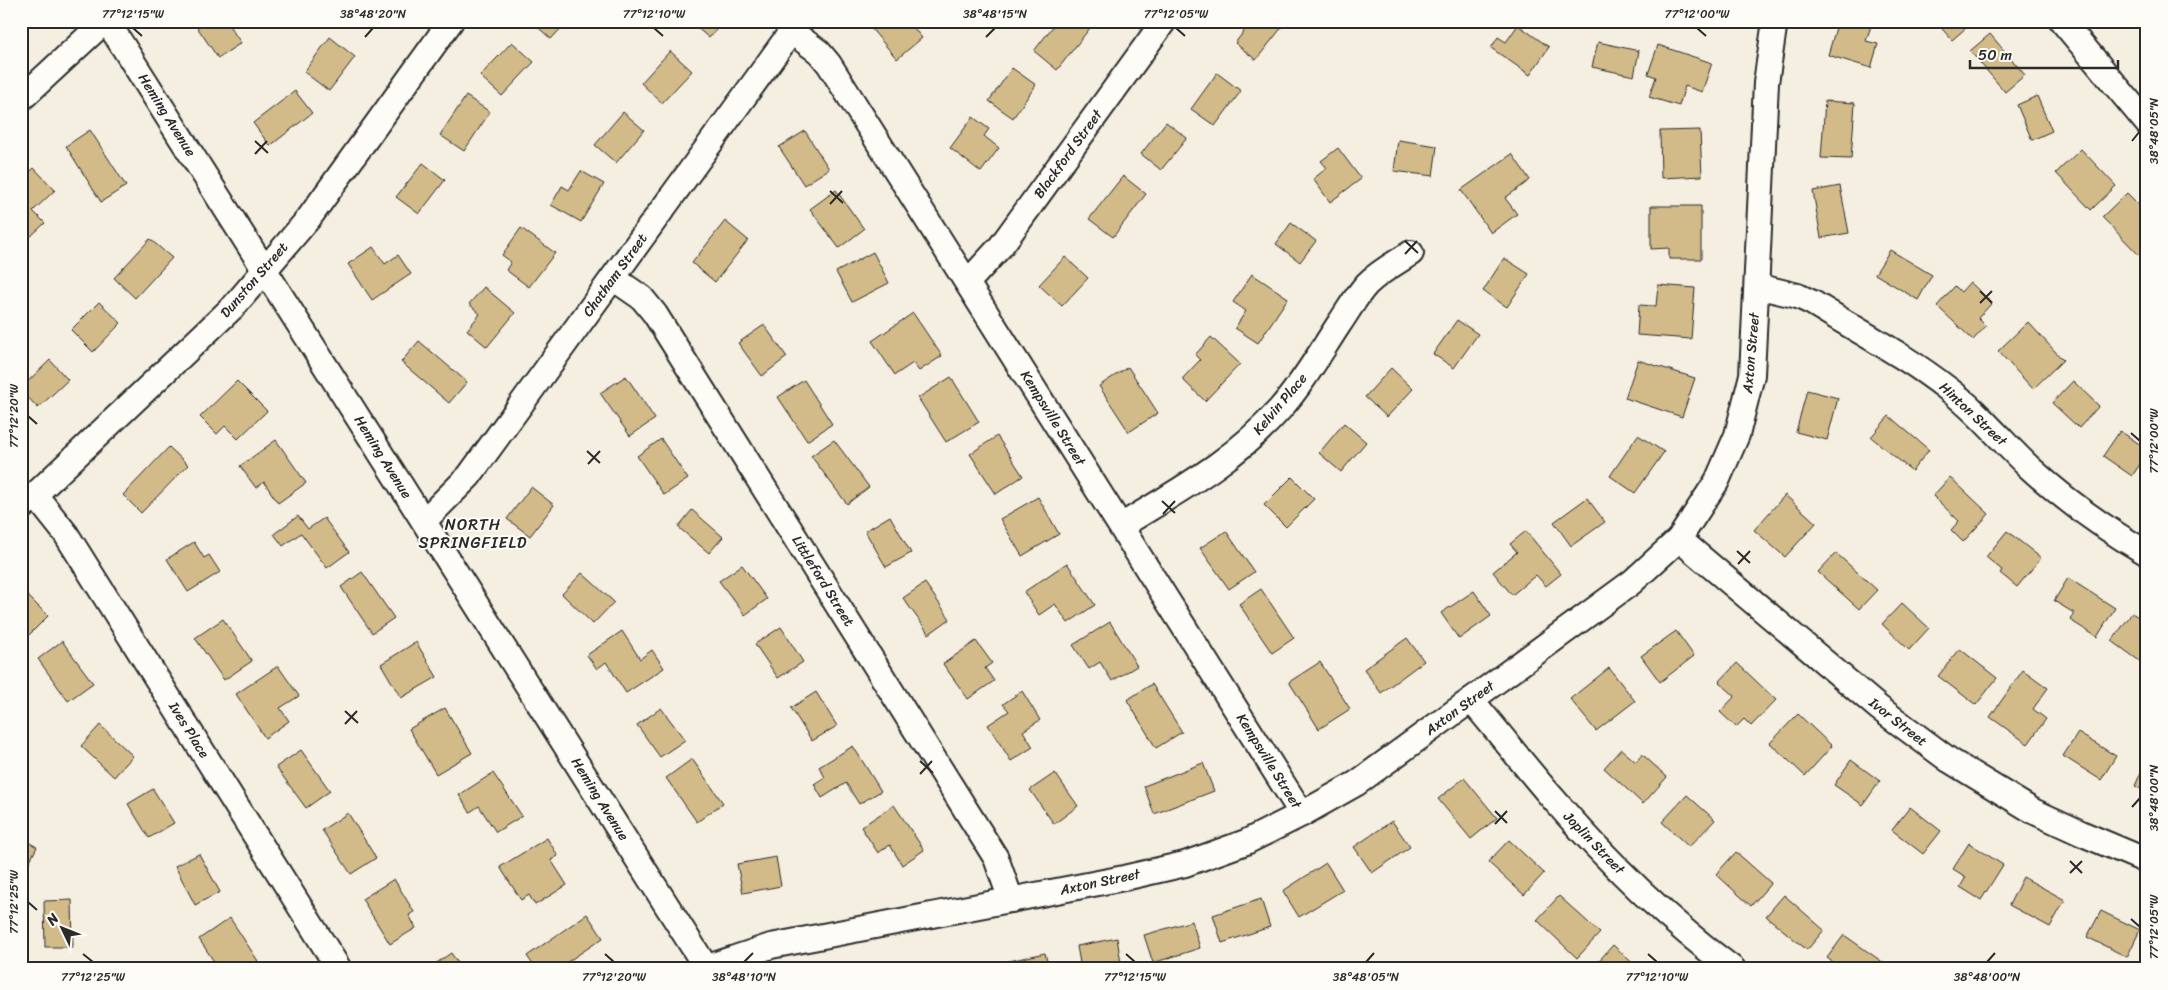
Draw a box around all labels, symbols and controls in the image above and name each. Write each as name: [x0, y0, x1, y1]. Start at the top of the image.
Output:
text: 77°12'15"W: [102, 3, 165, 25]
text: 38°48'20"N: [340, 3, 407, 25]
text: 77°12'10"W: [623, 3, 686, 25]
text: 38°48'15"N: [963, 3, 1028, 25]
text: 77°12'05"W: [1144, 3, 1209, 25]
text: 77°12'00"W: [1665, 3, 1730, 25]
scale bar: [1970, 38, 2118, 70]
text: 50 m: [1978, 42, 2013, 68]
street label: Heming Avenue: [131, 68, 203, 162]
text: 38°48'05"N: [2143, 97, 2165, 164]
street label: Blackford Street: [1027, 103, 1110, 204]
street label: Chatham Street: [576, 228, 654, 322]
street label: Dunston Street: [214, 236, 294, 324]
street label: Axton Street: [1735, 310, 1767, 395]
street label: Kempsville Street: [1014, 365, 1093, 472]
street label: Kelvin Place: [1246, 367, 1314, 441]
street label: Hinton Street: [1933, 376, 2014, 453]
text: 77°12'20"W: [3, 383, 25, 448]
text: 77°12'00"W: [2143, 408, 2165, 473]
street label: Heming Avenue: [347, 410, 419, 504]
district label: NORTH SPRINGFIELD: [419, 510, 527, 557]
street label: Littleford Street: [785, 530, 861, 632]
street label: Axton Street: [1419, 673, 1501, 743]
street label: Ivor Street: [1862, 690, 1933, 753]
street label: Ives Place: [161, 696, 216, 763]
street label: Kempsville Street: [1230, 708, 1309, 815]
street label: Heming Avenue: [564, 752, 636, 846]
text: 38°48'00"N: [2143, 764, 2165, 831]
street label: Joplin Street: [1556, 805, 1632, 882]
street label: Axton Street: [1057, 861, 1144, 903]
text: 77°12'25"W: [3, 869, 25, 934]
text: 77°12'05"W: [2143, 894, 2165, 959]
north arrow: [38, 902, 88, 952]
text: N: [40, 907, 66, 932]
text: 77°12'25"W: [61, 966, 126, 988]
text: 77°12'20"W: [582, 966, 647, 988]
text: 38°48'10"N: [712, 966, 777, 988]
text: 77°12'15"W: [1104, 966, 1167, 988]
text: 38°48'05"N: [1333, 966, 1400, 988]
text: 77°12'10"W: [1626, 966, 1689, 988]
text: 38°48'00"N: [1954, 966, 2021, 988]

